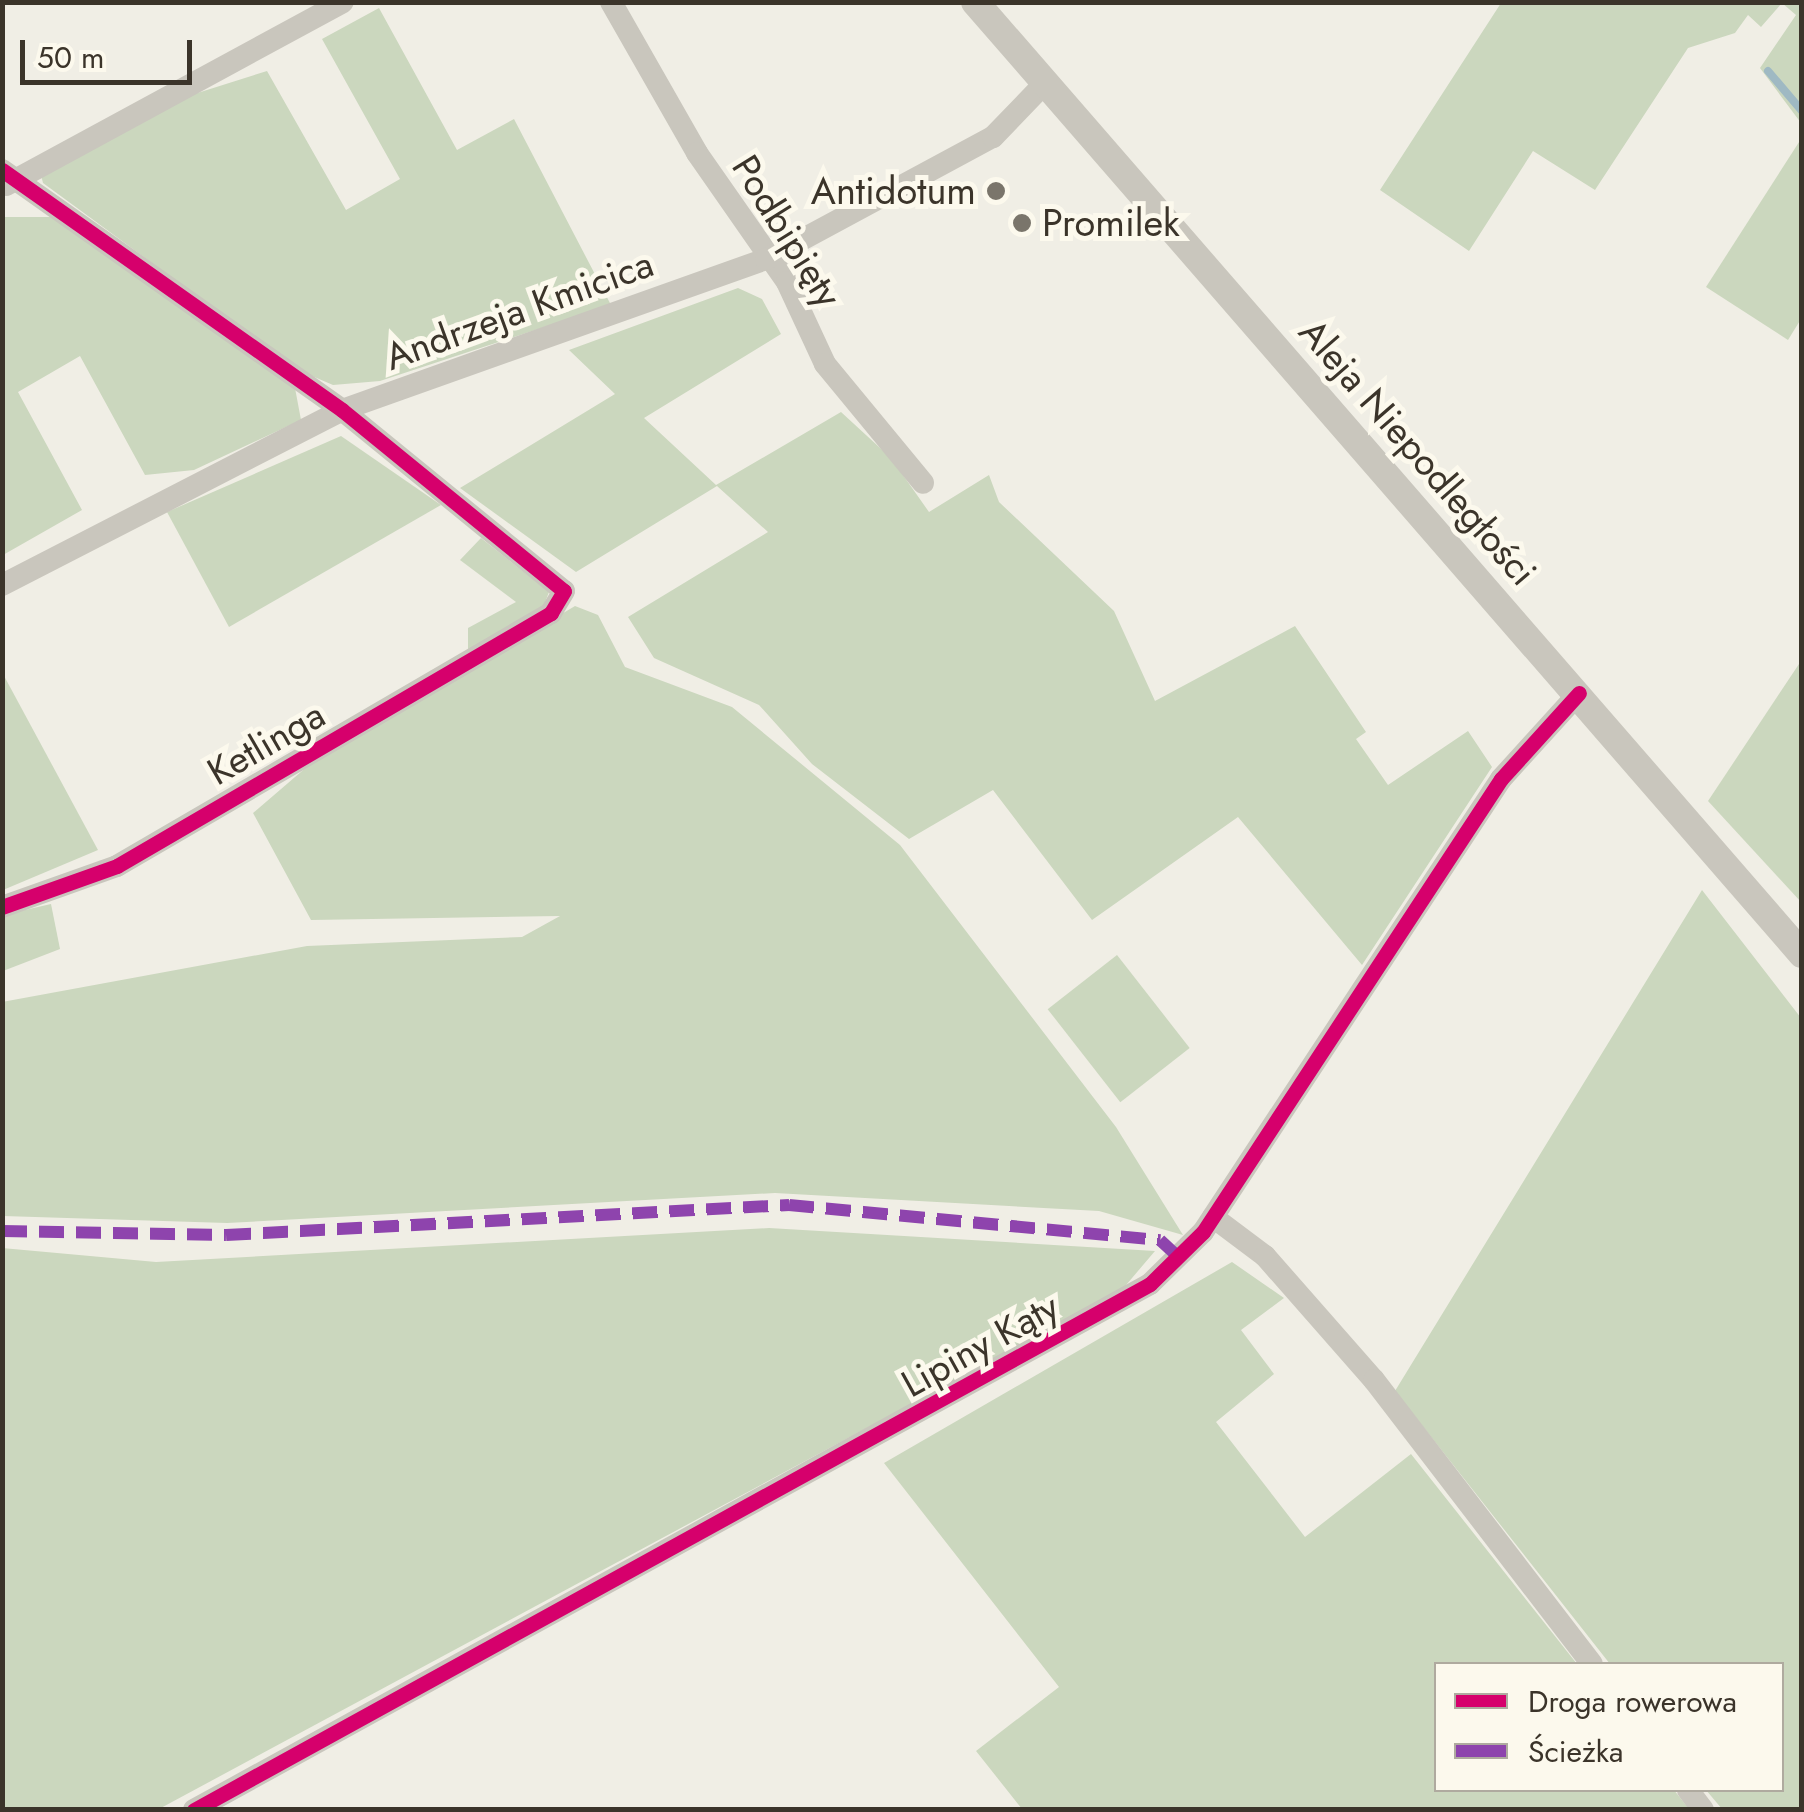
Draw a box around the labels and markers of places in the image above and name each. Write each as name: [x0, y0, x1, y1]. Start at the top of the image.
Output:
place label: Antidotum: [811, 168, 976, 214]
marker: Antidotum: [985, 180, 1007, 202]
place label: Promilek: [1042, 200, 1180, 246]
marker: Promilek: [1011, 212, 1033, 234]

